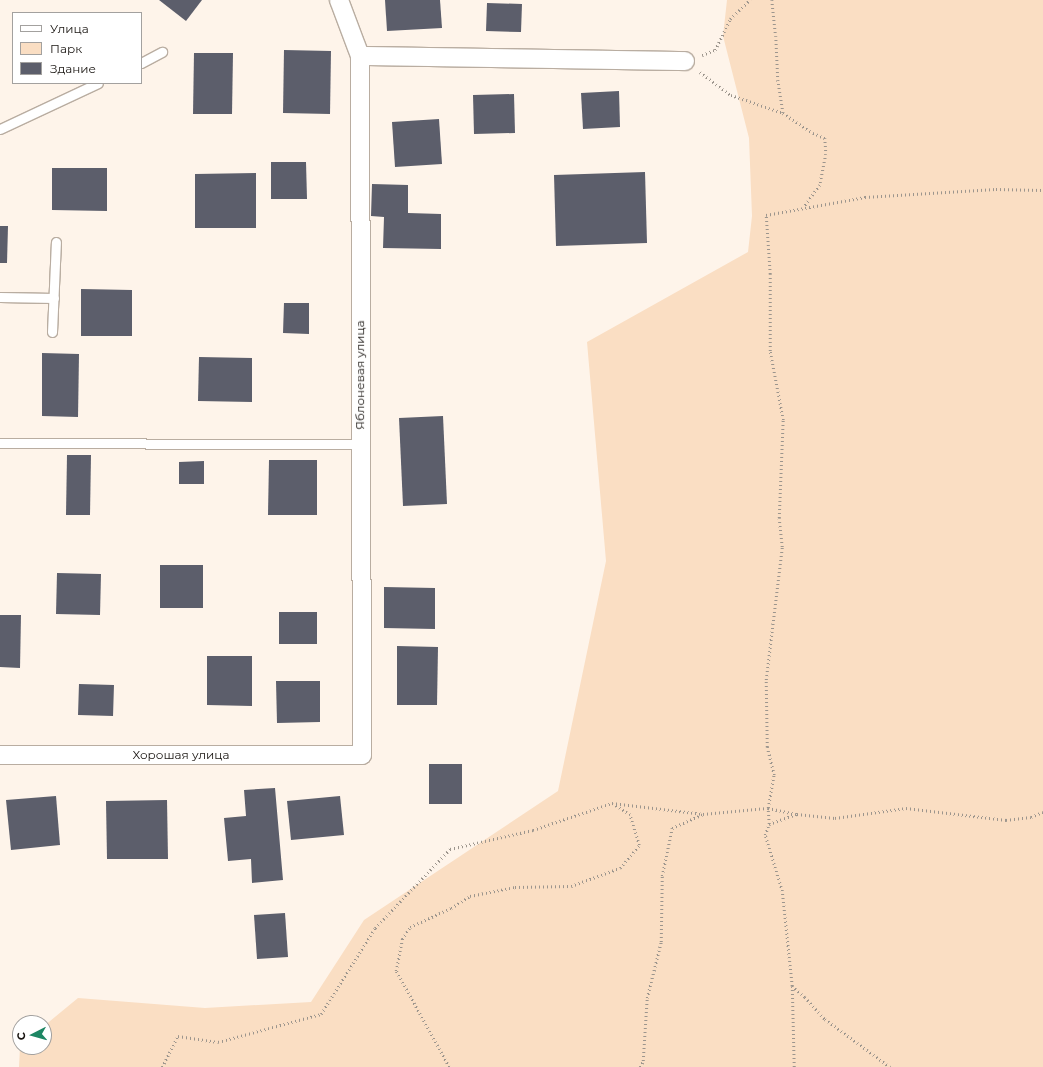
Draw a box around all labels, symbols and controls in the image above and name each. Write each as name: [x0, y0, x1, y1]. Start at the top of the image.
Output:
legend: [12, 12, 142, 84]
text: Улица: [50, 21, 89, 36]
text: Парк: [50, 41, 82, 56]
text: Здание: [50, 61, 96, 76]
street label: Яблоневая улица: [353, 320, 367, 430]
street label: Хорошая улица: [133, 748, 229, 762]
north arrow: [12, 1015, 52, 1055]
text: С: [14, 1031, 28, 1041]

